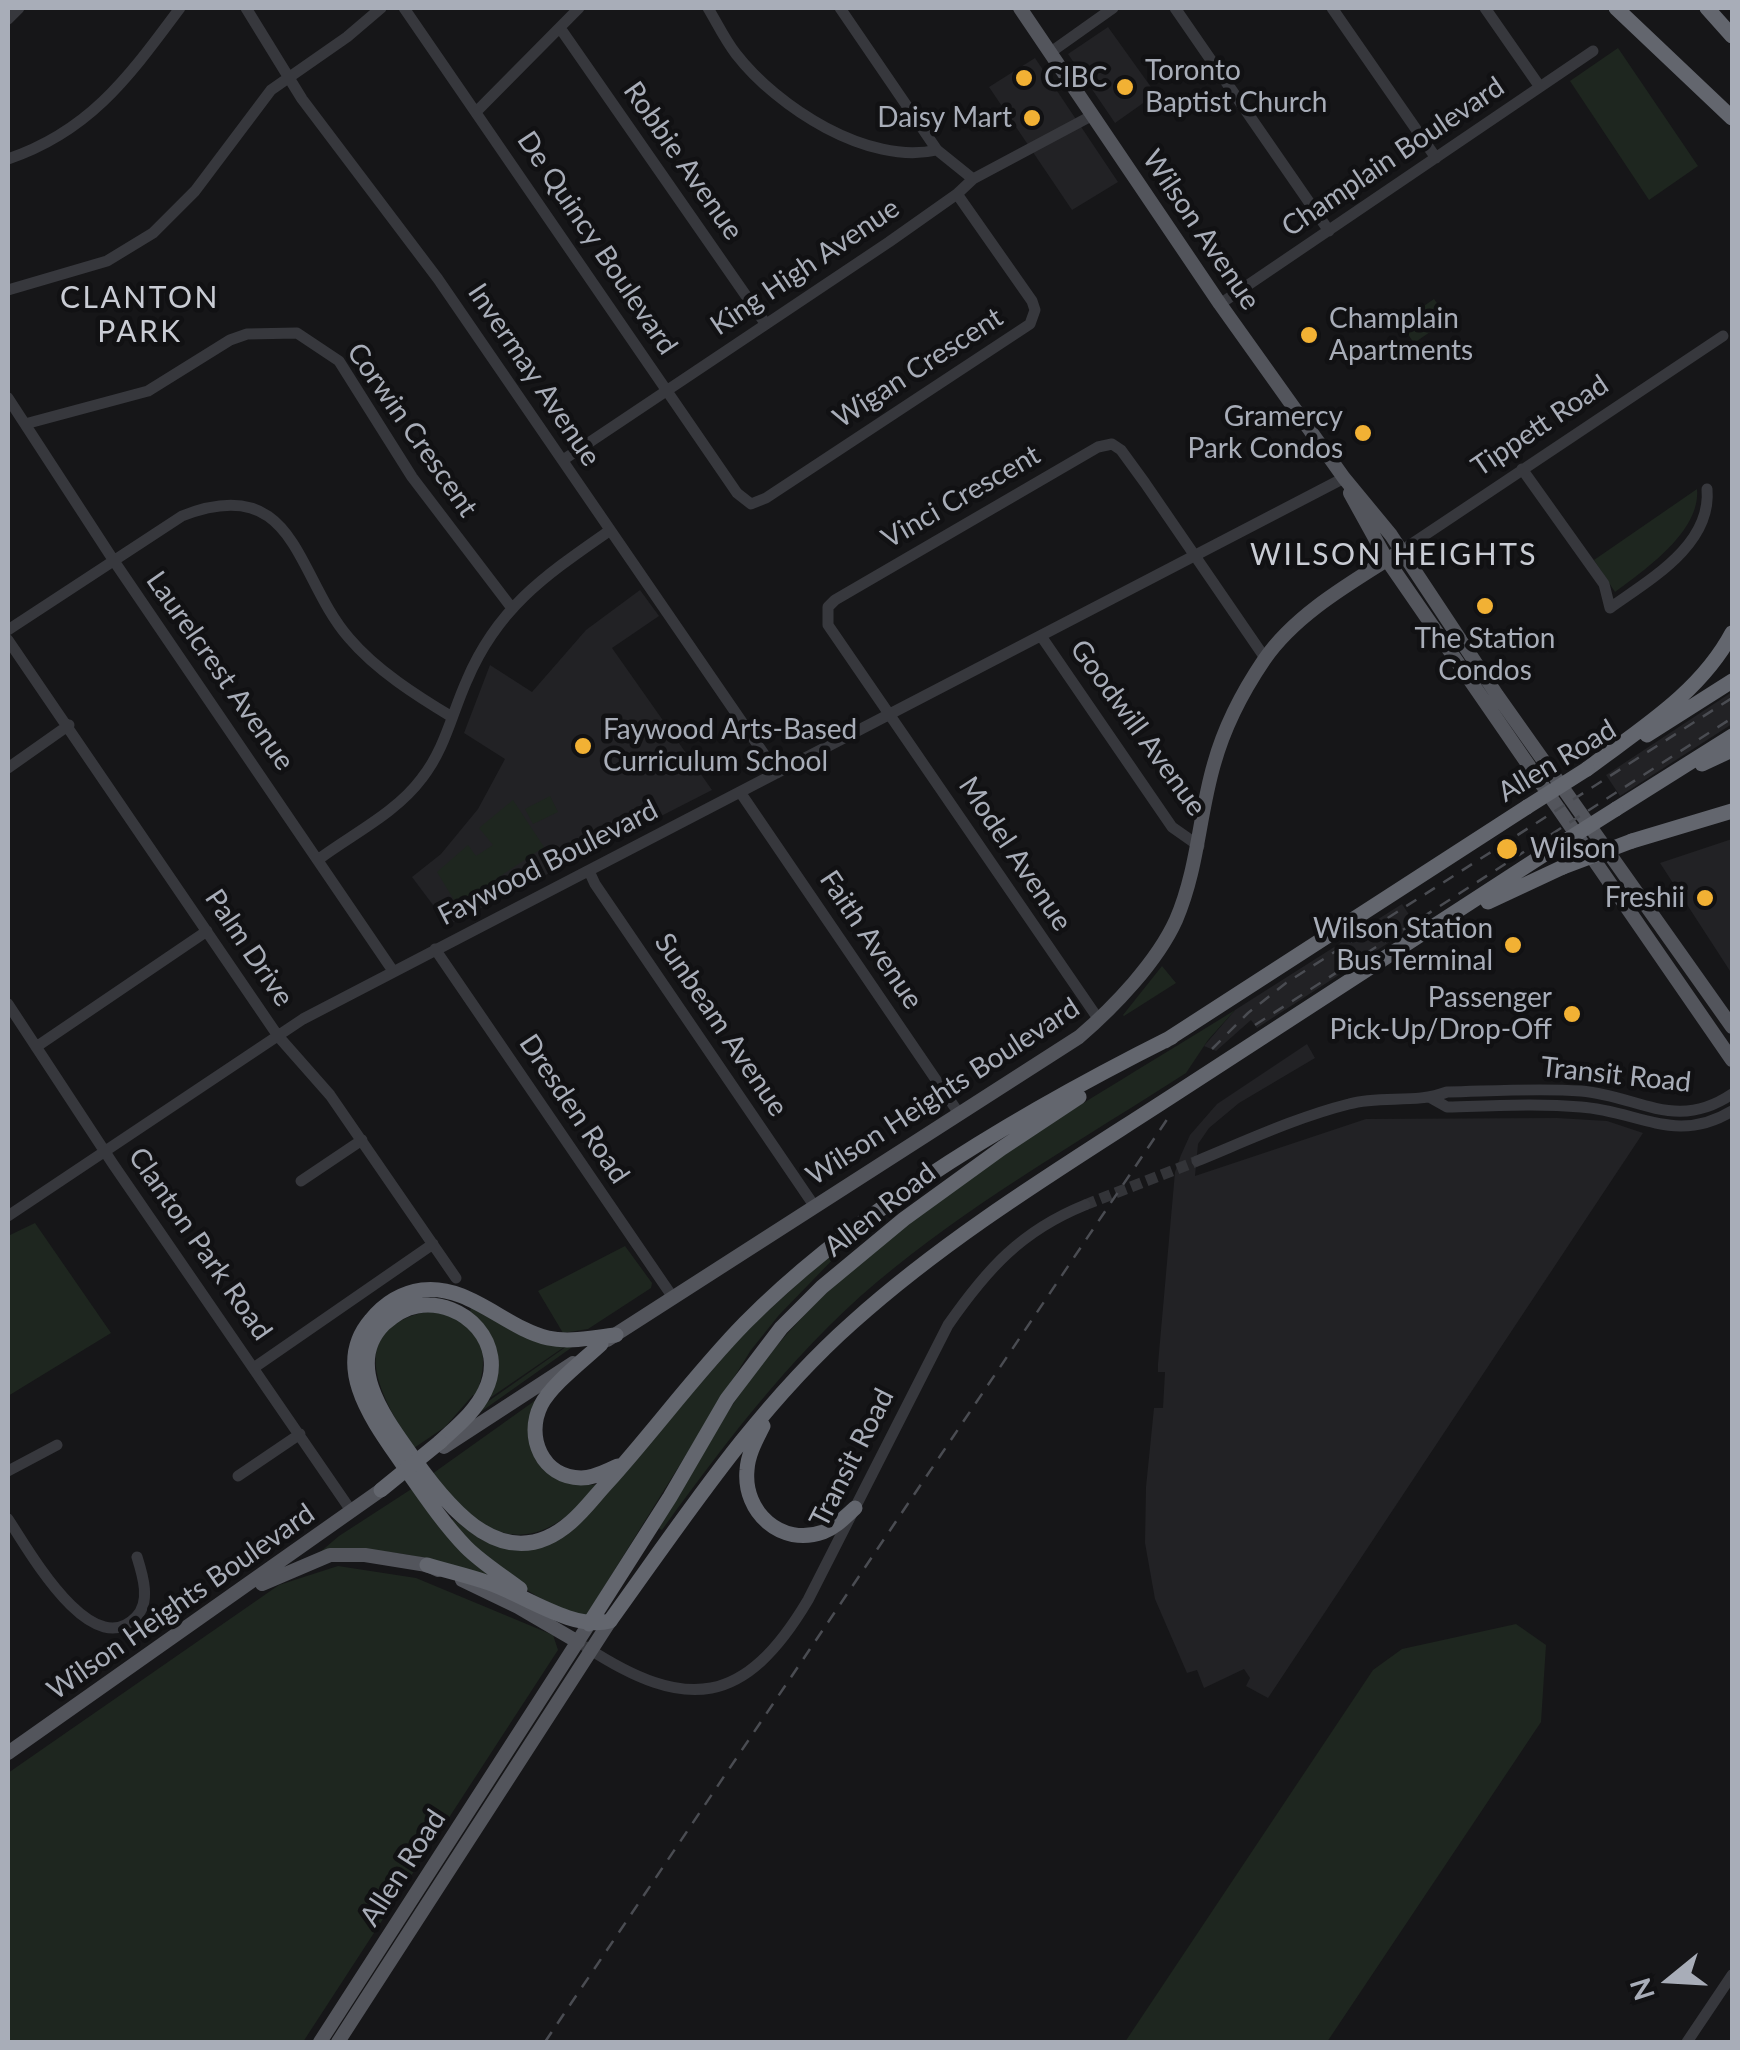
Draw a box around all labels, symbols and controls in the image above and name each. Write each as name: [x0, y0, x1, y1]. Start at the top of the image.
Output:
place label: Toronto Baptist Church: [1145, 54, 1327, 120]
place label: CIBC: [1044, 61, 1107, 95]
marker: CIBC: [1013, 67, 1035, 89]
street label: Champlain Boulevard: [1275, 70, 1511, 244]
street label: Robbie Avenue: [616, 75, 750, 247]
marker: Toronto Baptist Church: [1114, 76, 1136, 98]
place label: Daisy Mart: [877, 101, 1012, 135]
marker: Daisy Mart: [1021, 107, 1043, 129]
street label: De Quincy Boulevard: [510, 125, 684, 361]
street label: Wilson Avenue: [1135, 144, 1267, 316]
street label: King High Avenue: [704, 191, 906, 343]
street label: Invermay Avenue: [461, 277, 607, 473]
district label: CLANTON PARK: [60, 280, 220, 350]
street label: Wigan Crescent: [827, 301, 1009, 435]
place label: Champlain Apartments: [1329, 302, 1473, 368]
marker: Champlain Apartments: [1298, 324, 1320, 346]
street label: Corwin Crescent: [340, 337, 484, 523]
street label: Tippett Road: [1465, 368, 1615, 484]
place label: Gramercy Park Condos: [1188, 400, 1343, 466]
marker: Gramercy Park Condos: [1352, 422, 1374, 444]
street label: Vinci Crescent: [876, 438, 1046, 556]
district label: WILSON HEIGHTS: [1250, 537, 1538, 573]
street label: Laurelcrest Avenue: [139, 565, 301, 777]
marker: The Station Condos: [1474, 595, 1496, 617]
place label: The Station Condos: [1415, 622, 1555, 688]
street label: Goodwill Avenue: [1063, 633, 1213, 823]
place label: Faywood Arts-Based Curriculum School: [603, 713, 857, 779]
street label: Allen Road: [1492, 713, 1622, 809]
marker: Faywood Arts-Based Curriculum School: [572, 735, 594, 757]
street label: Model Avenue: [951, 771, 1079, 937]
street label: Faywood Boulevard: [433, 793, 663, 933]
place label: Wilson: [1530, 832, 1616, 866]
marker: Wilson: [1494, 836, 1520, 862]
street label: Faith Avenue: [812, 864, 930, 1016]
place label: Freshii: [1605, 881, 1685, 915]
street label: Palm Drive: [198, 883, 300, 1013]
marker: Freshii: [1694, 887, 1716, 909]
place label: Wilson Station Bus Terminal: [1313, 912, 1493, 978]
street label: Sunbeam Avenue: [647, 927, 795, 1123]
marker: Wilson Station Bus Terminal: [1502, 934, 1524, 956]
place label: Passenger Pick-Up/Drop-Off: [1329, 981, 1552, 1047]
street label: Wilson Heights Boulevard: [800, 991, 1086, 1193]
marker: Passenger Pick-Up/Drop-Off: [1561, 1003, 1583, 1025]
street label: Dresden Road: [512, 1028, 636, 1190]
street label: Transit Road: [1539, 1050, 1693, 1100]
street label: Clanton Park Road: [121, 1141, 279, 1347]
street label: Allen Road: [818, 1156, 942, 1264]
street label: Transit Road: [803, 1383, 901, 1533]
street label: Wilson Heights Boulevard: [41, 1497, 321, 1707]
street label: Allen Road: [353, 1804, 453, 1932]
north arrow: [1620, 1930, 1720, 2030]
text: N: [1622, 1974, 1661, 2005]

